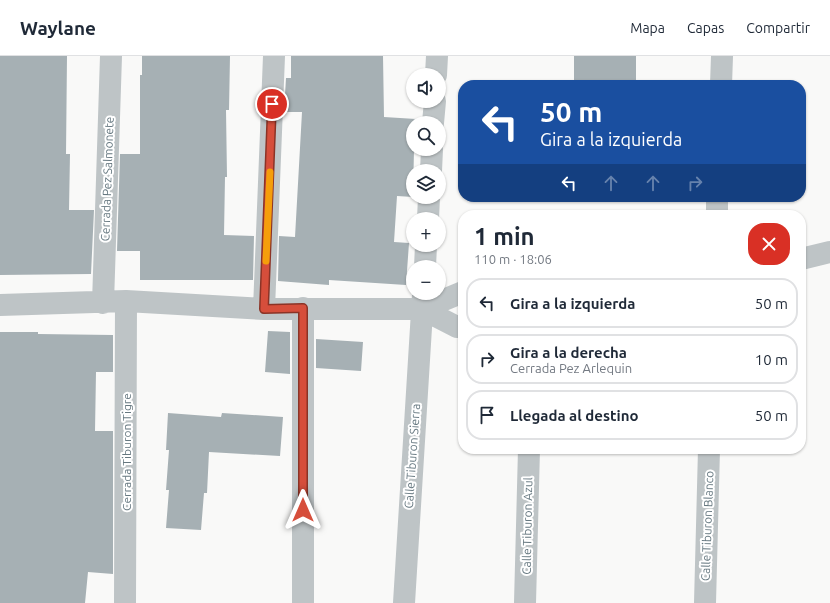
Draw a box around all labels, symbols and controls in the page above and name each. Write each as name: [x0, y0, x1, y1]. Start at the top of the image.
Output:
text: Waylane: [20, 17, 96, 39]
text: Mapa: [630, 20, 665, 36]
text: Capas: [687, 20, 724, 36]
text: Compartir: [746, 20, 810, 36]
map controls: [406, 68, 446, 300]
button: sound: [406, 68, 446, 108]
pin: [255, 87, 289, 121]
icon: arrive: [261, 93, 283, 115]
icon: left: [474, 96, 526, 148]
text: 50 m: [540, 96, 602, 127]
street label: Cerrada Pez Salmonete: [98, 116, 116, 242]
button: search: [406, 116, 446, 156]
text: Gira a la izquierda: [540, 129, 682, 149]
button: layers: [406, 164, 446, 204]
icon: left: [558, 172, 580, 194]
icon: ahead: [600, 172, 622, 194]
icon: ahead: [642, 172, 664, 194]
icon: right: [684, 172, 706, 194]
button: +: [406, 212, 446, 252]
text: 1 min: [474, 223, 535, 250]
button: close: [748, 223, 790, 265]
text: 110 m · 18:06: [474, 252, 552, 266]
button: −: [406, 260, 446, 300]
icon: left: [476, 292, 498, 314]
text: Gira a la izquierda: [510, 295, 636, 312]
text: 50 m: [755, 295, 788, 312]
text: Gira a la derecha: [510, 344, 627, 361]
icon: right: [476, 348, 498, 370]
text: 10 m: [755, 351, 788, 368]
text: Cerrada Pez Arlequin: [510, 361, 632, 375]
street label: Cerrada Tiburon Tigre: [120, 393, 133, 511]
street label: Calle Tiburon Sierra: [402, 403, 422, 509]
icon: arrive: [476, 404, 498, 426]
text: Llegada al destino: [510, 407, 639, 424]
text: 50 m: [755, 407, 788, 424]
street label: Calle Tiburon Blanco: [699, 471, 715, 581]
street label: Calle Tiburon Azul: [520, 477, 534, 575]
position arrow: [282, 489, 324, 531]

